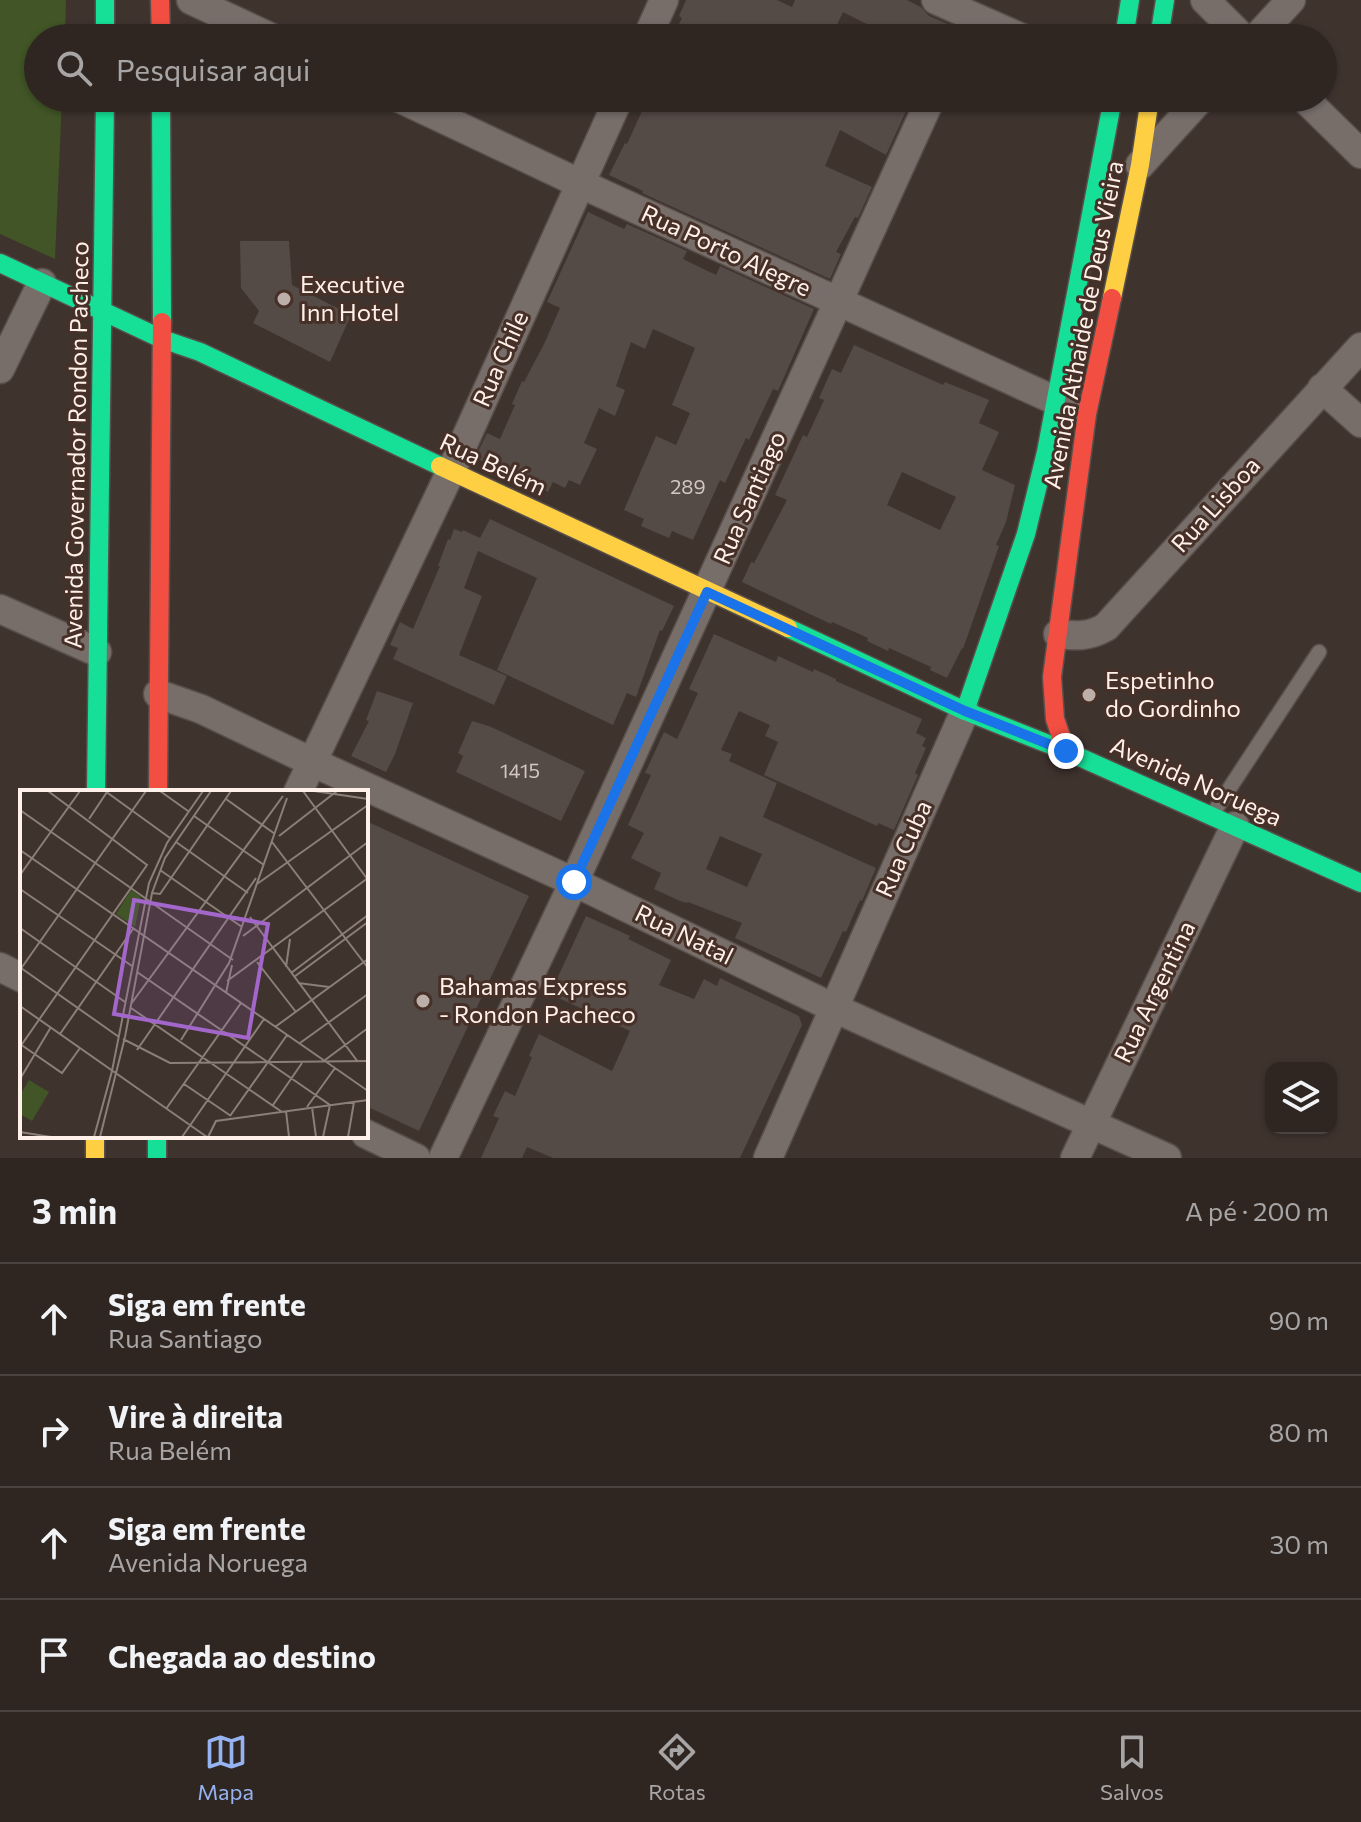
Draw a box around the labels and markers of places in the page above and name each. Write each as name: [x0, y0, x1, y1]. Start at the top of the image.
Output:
place label: Executive Inn Hotel: [300, 269, 405, 326]
marker: Executive Inn Hotel: [275, 290, 293, 308]
place label: Espetinho do Gordinho: [1105, 665, 1241, 722]
marker: Espetinho do Gordinho: [1080, 686, 1098, 704]
place label: Bahamas Express - Rondon Pacheco: [439, 971, 636, 1028]
marker: Bahamas Express - Rondon Pacheco: [414, 992, 432, 1010]

